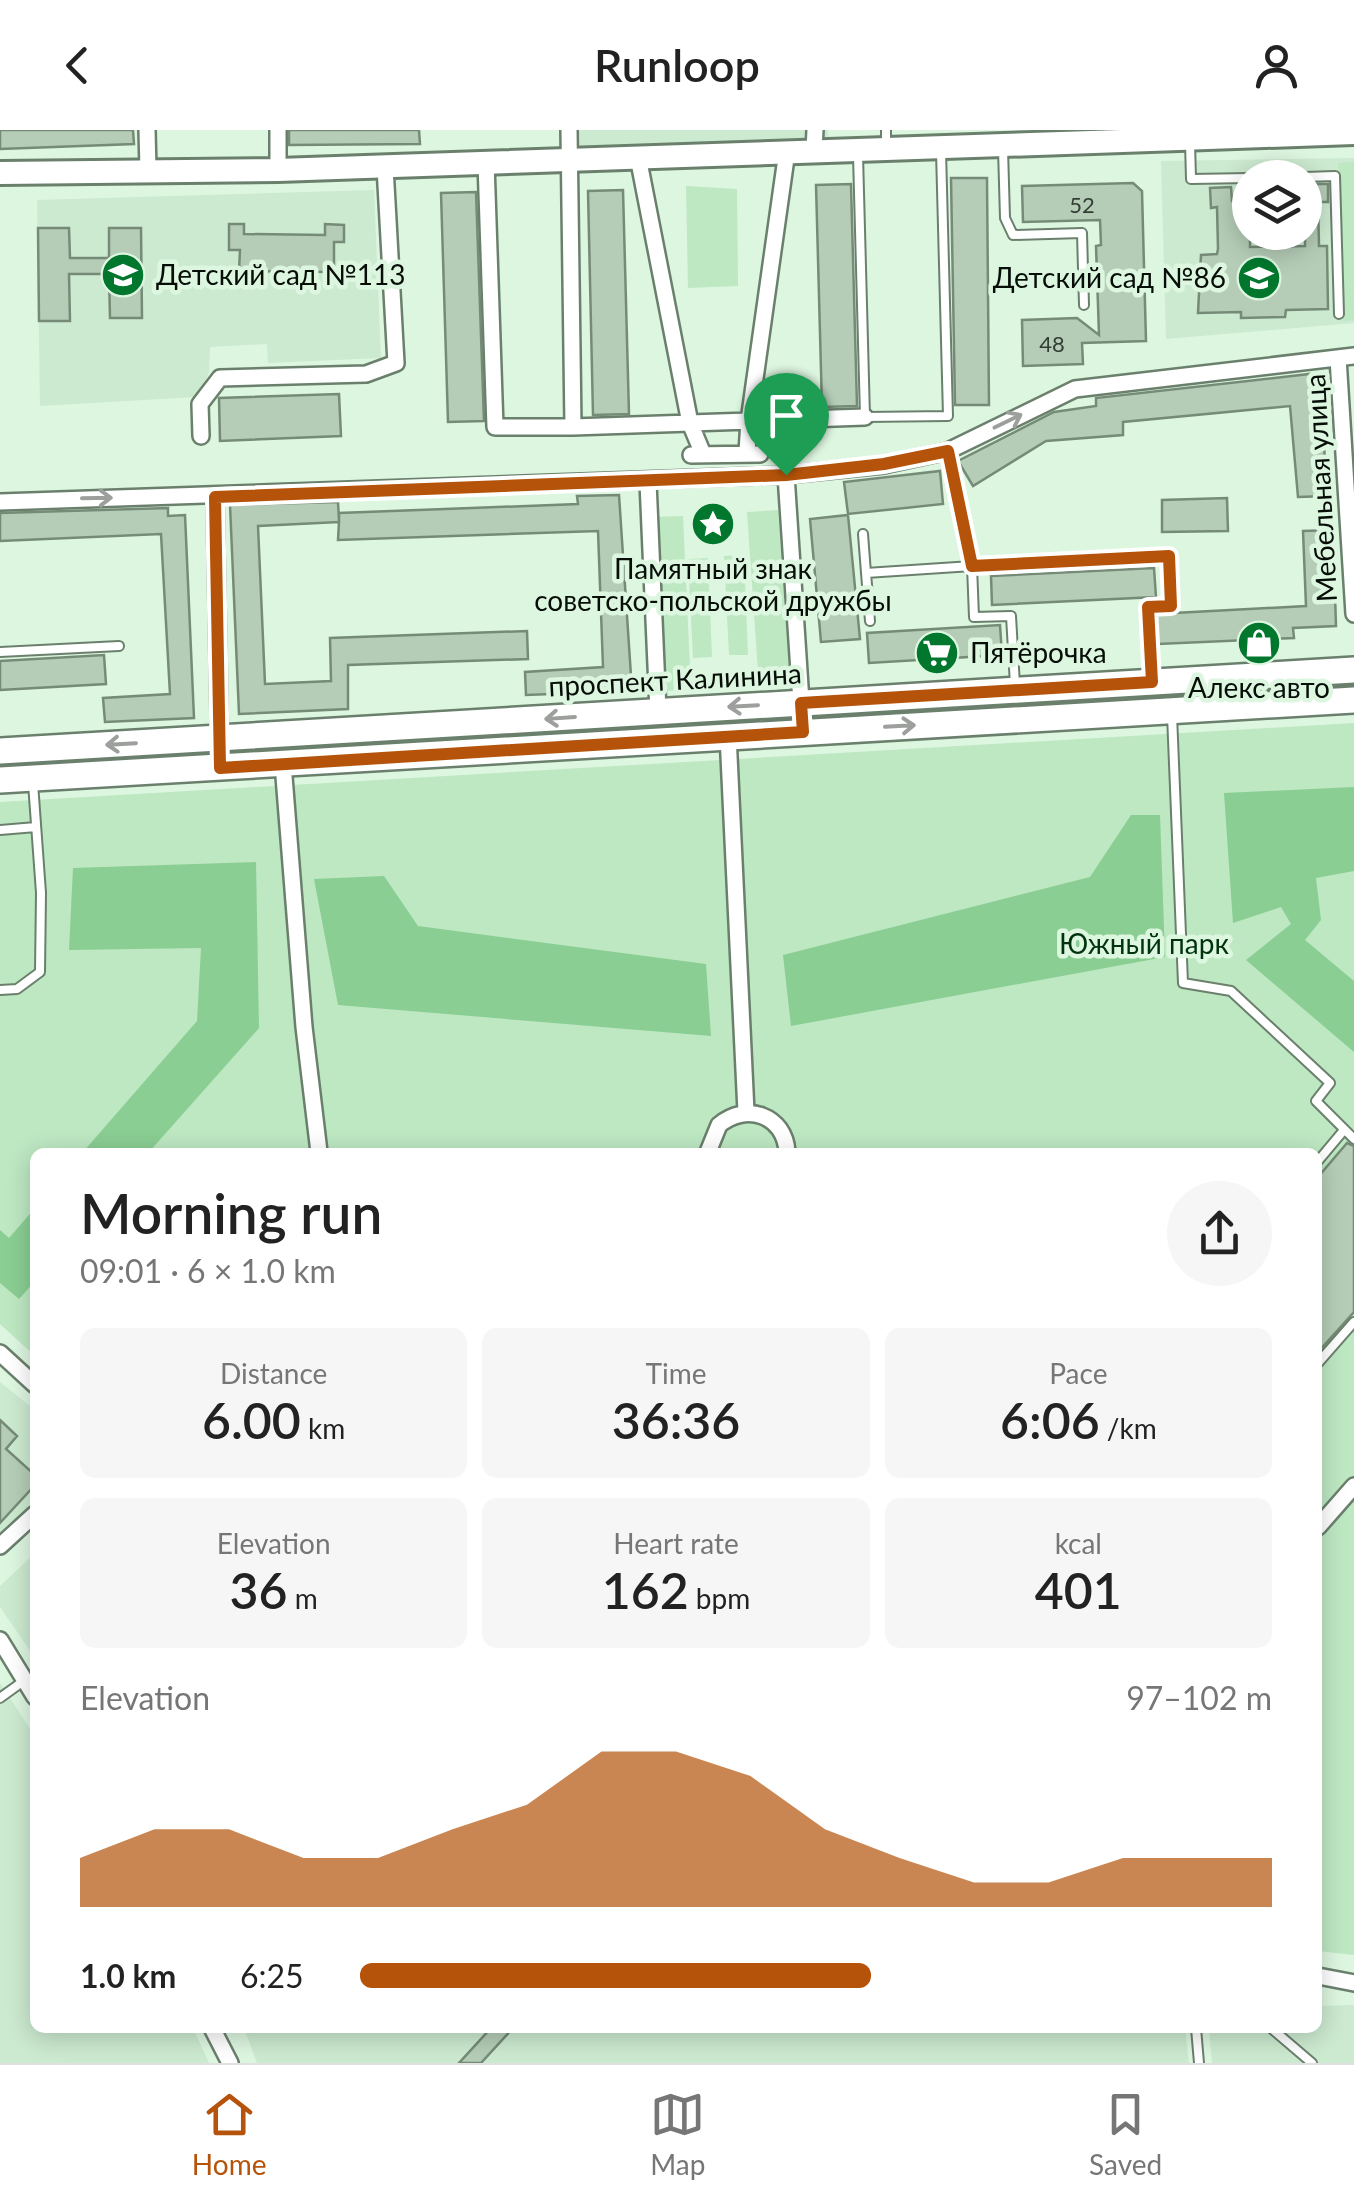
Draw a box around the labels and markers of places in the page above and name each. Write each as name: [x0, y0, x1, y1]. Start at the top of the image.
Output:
school or university icon: Детский сад №113: [100, 252, 146, 298]
school or university icon: Детский сад №86: [1236, 255, 1282, 301]
place label: Детский сад №113: [156, 257, 405, 291]
place label: Детский сад №86: [993, 260, 1226, 294]
pin: [744, 373, 829, 476]
place icon: Памятный знак советско-польской дружбы: [690, 501, 736, 547]
place label: Памятный знак советско-польской дружбы: [534, 551, 892, 617]
shop icon: Алекс авто: [1236, 620, 1282, 666]
supermarket icon: Пятёрочка: [914, 630, 960, 676]
place label: Пятёрочка: [970, 635, 1107, 669]
place label: Алекс авто: [1188, 670, 1330, 704]

